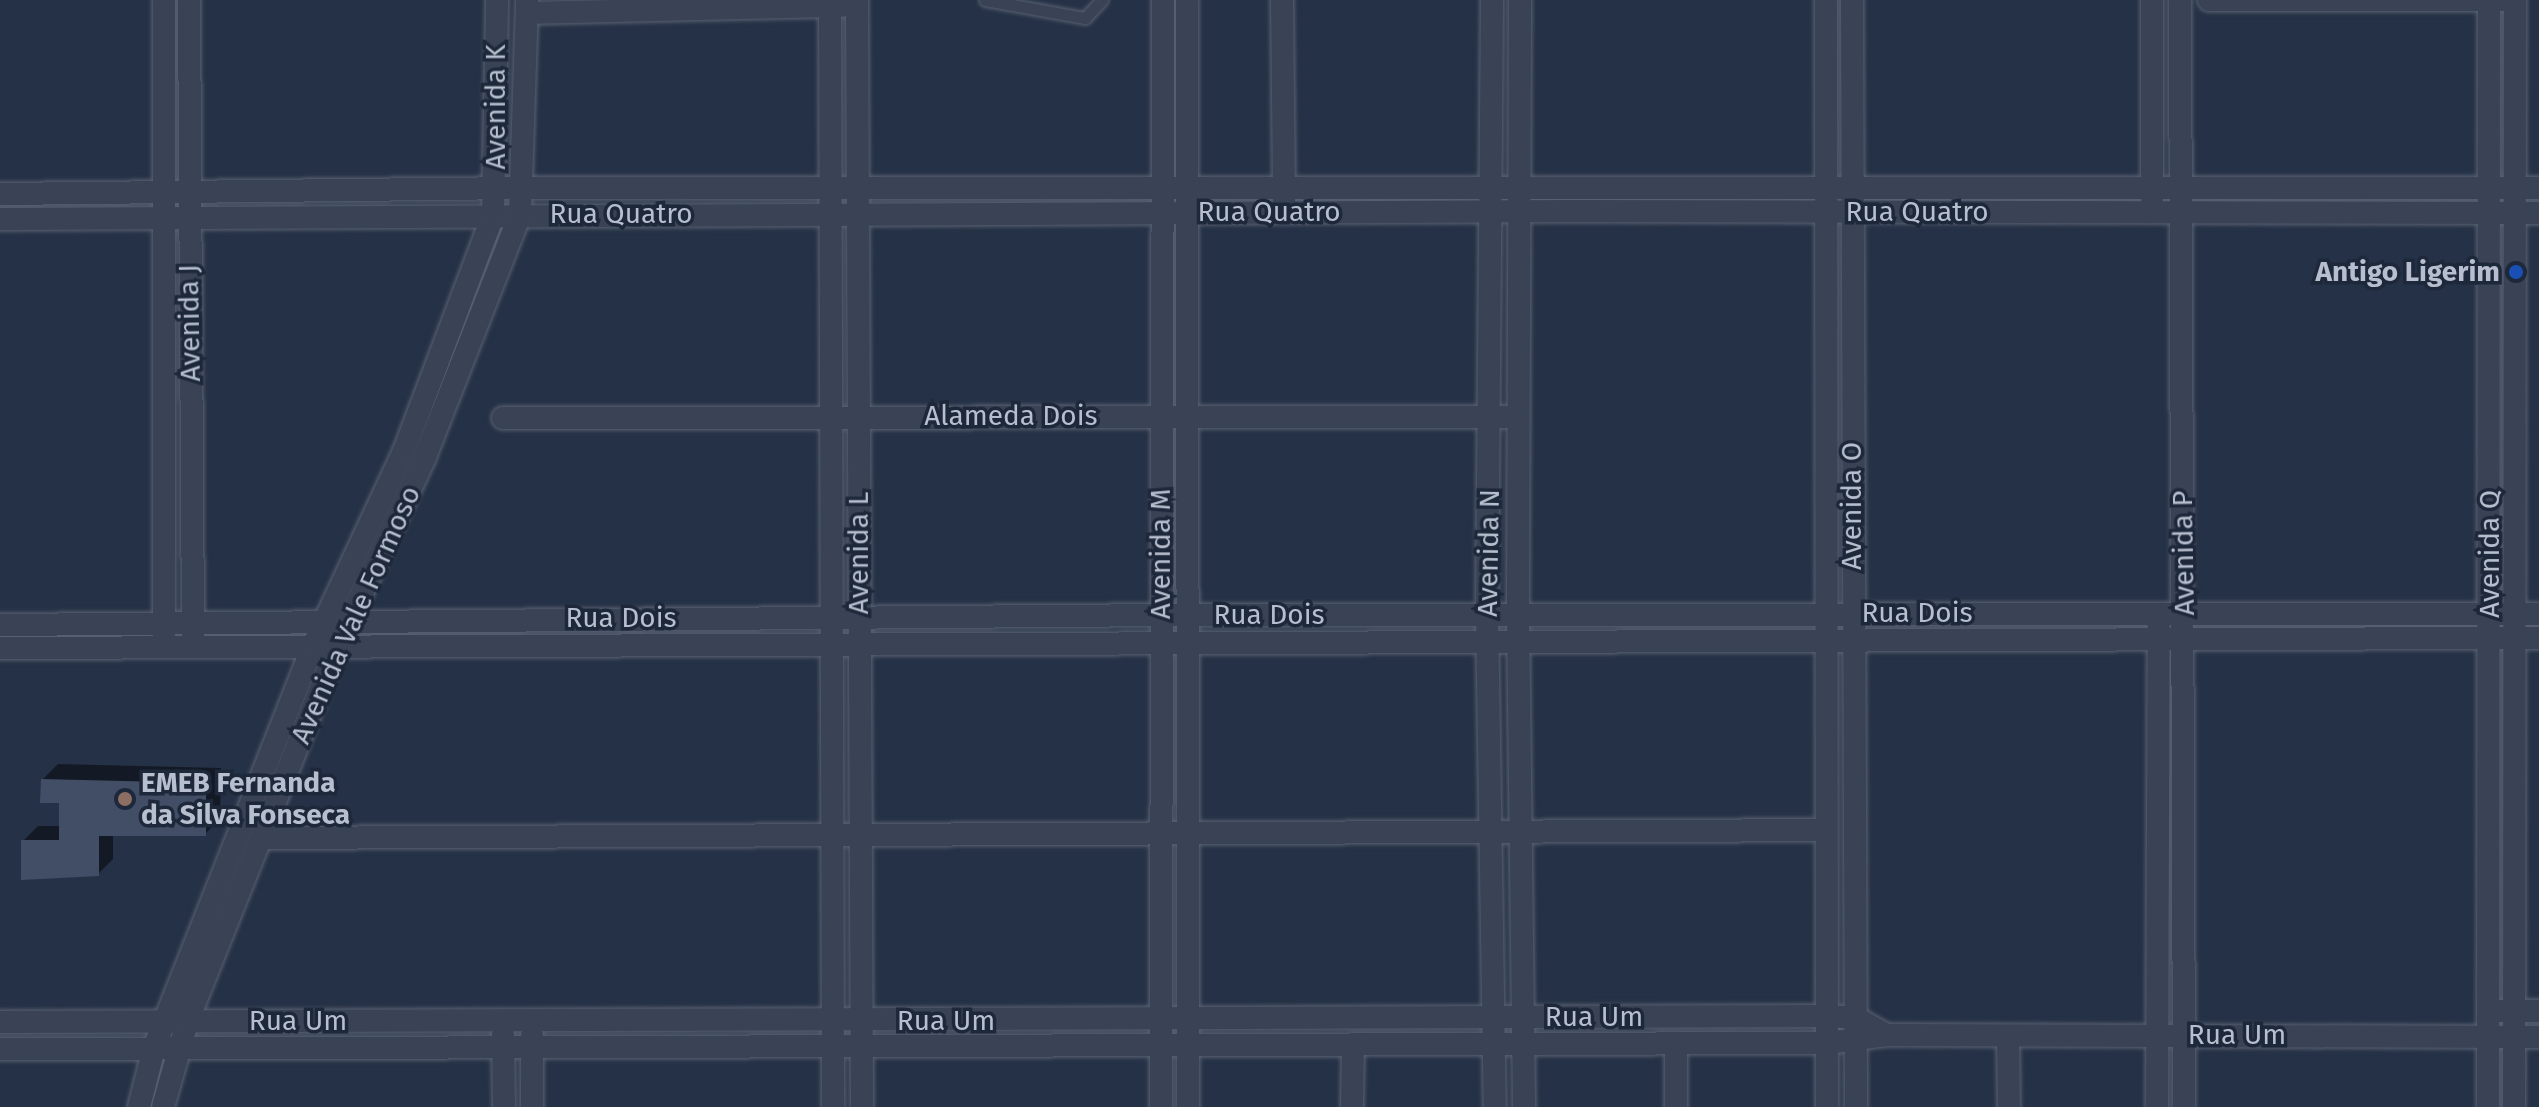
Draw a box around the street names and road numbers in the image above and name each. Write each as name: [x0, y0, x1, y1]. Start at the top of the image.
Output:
street label: Avenida K: [479, 44, 513, 170]
street label: Rua Quatro: [1197, 195, 1341, 229]
street label: Rua Quatro: [1845, 195, 1989, 229]
street label: Rua Quatro: [549, 197, 693, 231]
street label: Avenida J: [172, 264, 208, 382]
street label: Alameda Dois: [924, 399, 1098, 433]
street label: Avenida O: [1835, 442, 1869, 570]
street label: Avenida Vale Formoso: [284, 481, 428, 749]
street label: Avenida M: [1144, 489, 1178, 619]
street label: Avenida N: [1471, 489, 1507, 617]
street label: Avenida P: [2166, 490, 2202, 616]
street label: Avenida Q: [2473, 490, 2507, 618]
street label: Avenida L: [842, 492, 876, 614]
street label: Rua Dois: [1861, 596, 1973, 630]
street label: Rua Dois: [1213, 598, 1325, 632]
street label: Rua Dois: [565, 601, 677, 635]
street label: Rua Um: [1545, 1000, 1643, 1034]
street label: Rua Um: [249, 1004, 347, 1038]
street label: Rua Um: [897, 1004, 995, 1038]
street label: Rua Um: [2188, 1018, 2286, 1052]

